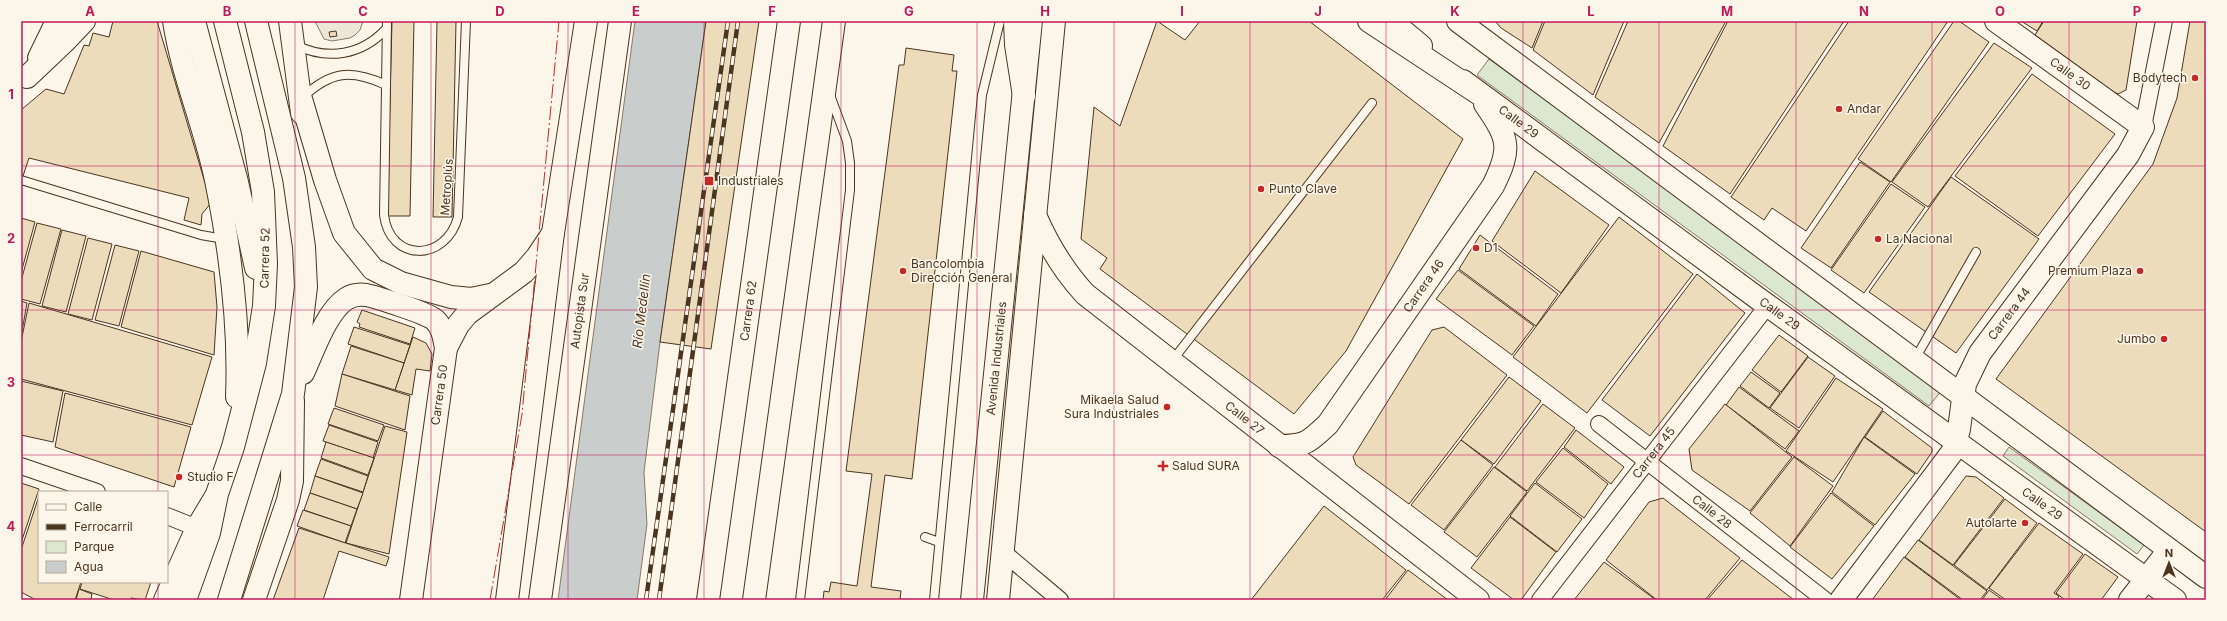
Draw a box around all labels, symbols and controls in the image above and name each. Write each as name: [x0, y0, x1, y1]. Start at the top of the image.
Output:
text: A: [85, 3, 95, 19]
text: B: [223, 3, 232, 19]
text: C: [358, 3, 368, 19]
text: D: [495, 3, 505, 19]
text: E: [632, 3, 640, 19]
text: F: [768, 3, 776, 19]
text: G: [904, 3, 914, 19]
text: H: [1040, 3, 1050, 19]
text: I: [1180, 3, 1184, 19]
text: J: [1314, 3, 1322, 19]
text: K: [1450, 3, 1460, 19]
text: L: [1587, 3, 1595, 19]
text: M: [1721, 3, 1733, 19]
text: N: [1859, 3, 1869, 19]
text: O: [1995, 3, 2005, 19]
text: P: [2133, 3, 2141, 19]
street label: Calle 30: [2047, 54, 2094, 93]
place label: Bodytech: [2133, 70, 2187, 85]
marker: Bodytech: [2190, 73, 2200, 83]
text: 1: [8, 86, 14, 102]
place label: Andar: [1847, 101, 1881, 116]
street label: Calle 29: [1496, 102, 1542, 141]
marker: Andar: [1834, 104, 1844, 114]
street label: Metroplús: [437, 158, 456, 216]
place label: Industriales: [718, 173, 784, 188]
marker: Industriales: [703, 175, 715, 187]
place label: Punto Clave: [1269, 181, 1337, 196]
marker: Punto Clave: [1256, 184, 1266, 194]
street label: Carrera 52: [256, 227, 273, 289]
text: 2: [7, 230, 15, 246]
place label: La Nacional: [1886, 231, 1952, 246]
marker: La Nacional: [1873, 234, 1883, 244]
place label: D1: [1484, 240, 1498, 255]
marker: D1: [1471, 243, 1481, 253]
place label: Bancolombia Dirección General: [911, 256, 1012, 285]
street label: Carrera 46: [1400, 256, 1447, 315]
place label: Premium Plaza: [2048, 263, 2132, 278]
marker: Bancolombia Dirección General: [898, 266, 908, 276]
marker: Premium Plaza: [2135, 266, 2145, 276]
street label: Autopista Sur: [567, 271, 592, 350]
water label: Río Medellín: [629, 273, 654, 349]
street label: Carrera 62: [736, 280, 760, 342]
street label: Carrera 44: [1984, 284, 2034, 343]
street label: Calle 29: [1757, 294, 1803, 333]
street label: Avenida Industriales: [983, 301, 1009, 416]
place label: Jumbo: [2117, 331, 2156, 346]
marker: Jumbo: [2159, 334, 2169, 344]
street label: Carrera 50: [427, 364, 451, 426]
text: 3: [7, 374, 15, 390]
place label: Mikaela Salud Sura Industriales: [1064, 392, 1159, 421]
street label: Calle 27: [1222, 398, 1268, 438]
marker: Mikaela Salud Sura Industriales: [1162, 402, 1172, 412]
street label: Carrera 45: [1629, 424, 1678, 481]
place label: Salud SURA: [1172, 458, 1240, 473]
marker: Salud SURA: [1157, 460, 1169, 472]
place label: Studio F: [187, 469, 234, 484]
marker: Studio F: [174, 472, 184, 482]
street label: Calle 29: [2019, 484, 2066, 523]
legend: [38, 491, 168, 583]
street label: Calle 28: [1689, 491, 1735, 532]
text: Calle: [74, 499, 102, 514]
place label: Autolarte: [1965, 515, 2017, 530]
text: 4: [7, 518, 16, 534]
marker: Autolarte: [2020, 518, 2030, 528]
text: Ferrocarril: [74, 519, 133, 534]
text: Parque: [74, 539, 114, 554]
north arrow: [2149, 543, 2189, 583]
text: N: [2165, 546, 2173, 560]
text: Agua: [74, 559, 103, 574]

